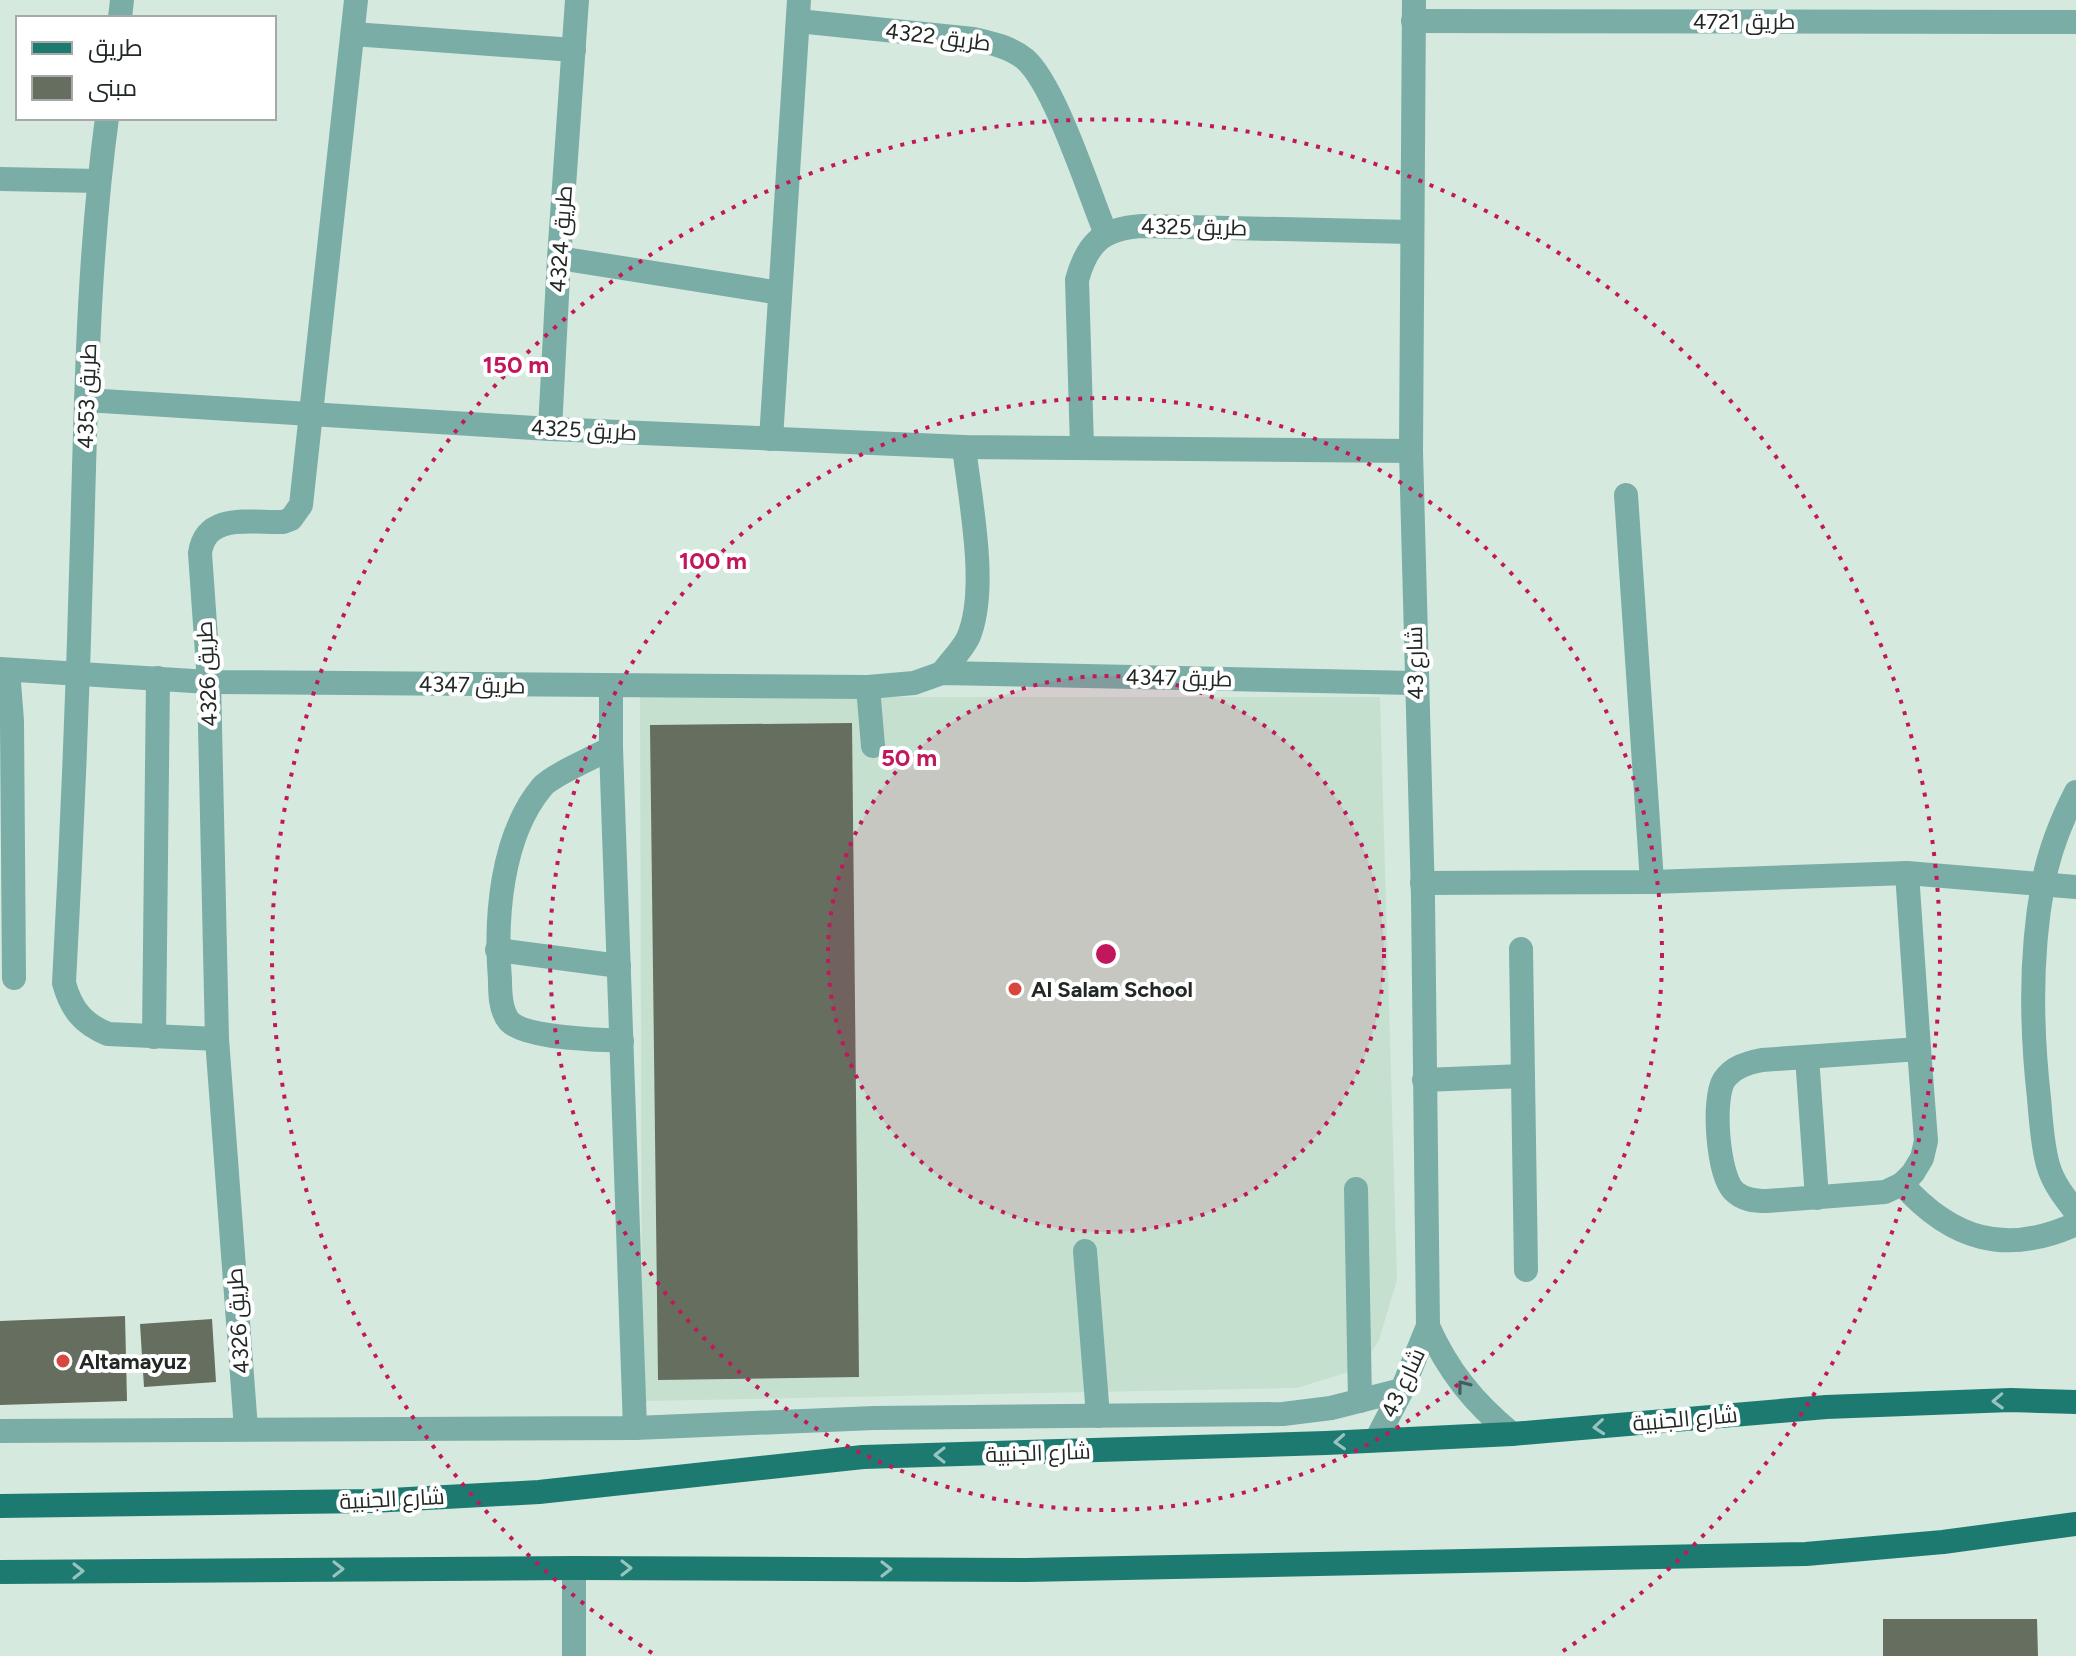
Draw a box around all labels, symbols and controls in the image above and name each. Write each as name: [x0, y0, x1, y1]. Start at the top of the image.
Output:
street label: طريق 4721: [1693, 8, 1795, 35]
legend: [16, 16, 276, 120]
street label: طريق 4322: [884, 17, 992, 57]
text: طريق: [88, 33, 143, 63]
text: مبنى: [88, 73, 137, 102]
street label: طريق 4324: [544, 185, 578, 293]
street label: طريق 4325: [1141, 213, 1247, 241]
street label: طريق 4353: [72, 343, 102, 449]
text: 150 m: [483, 350, 549, 379]
street label: طريق 4325: [530, 414, 638, 446]
text: 100 m: [679, 546, 747, 575]
street label: طريق 4326: [191, 620, 223, 728]
street label: شارع 43: [1401, 626, 1430, 700]
street label: طريق 4347: [1125, 664, 1233, 692]
street label: طريق 4347: [418, 671, 526, 699]
text: 50 m: [881, 743, 937, 772]
centre of rings: [1092, 940, 1120, 968]
place label: Al Salam School: [1031, 976, 1193, 1003]
marker: Al Salam School: [1006, 980, 1024, 998]
street label: طريق 4326: [221, 1267, 255, 1375]
street label: شارع 43: [1375, 1344, 1432, 1423]
place label: Altamayuz: [79, 1348, 187, 1375]
marker: Altamayuz: [54, 1352, 72, 1370]
one-way arrow: [1458, 1380, 1472, 1395]
one-way arrow: [1991, 1392, 2004, 1409]
street label: شارع الجنبية: [1631, 1401, 1739, 1438]
one-way arrow: [1592, 1418, 1605, 1435]
one-way arrow: [1333, 1433, 1346, 1450]
street label: شارع الجنبية: [985, 1438, 1091, 1469]
one-way arrow: [933, 1447, 946, 1464]
street label: شارع الجنبية: [339, 1483, 445, 1516]
one-way arrow: [620, 1559, 633, 1577]
one-way arrow: [332, 1560, 345, 1578]
one-way arrow: [880, 1561, 893, 1578]
one-way arrow: [72, 1562, 85, 1580]

